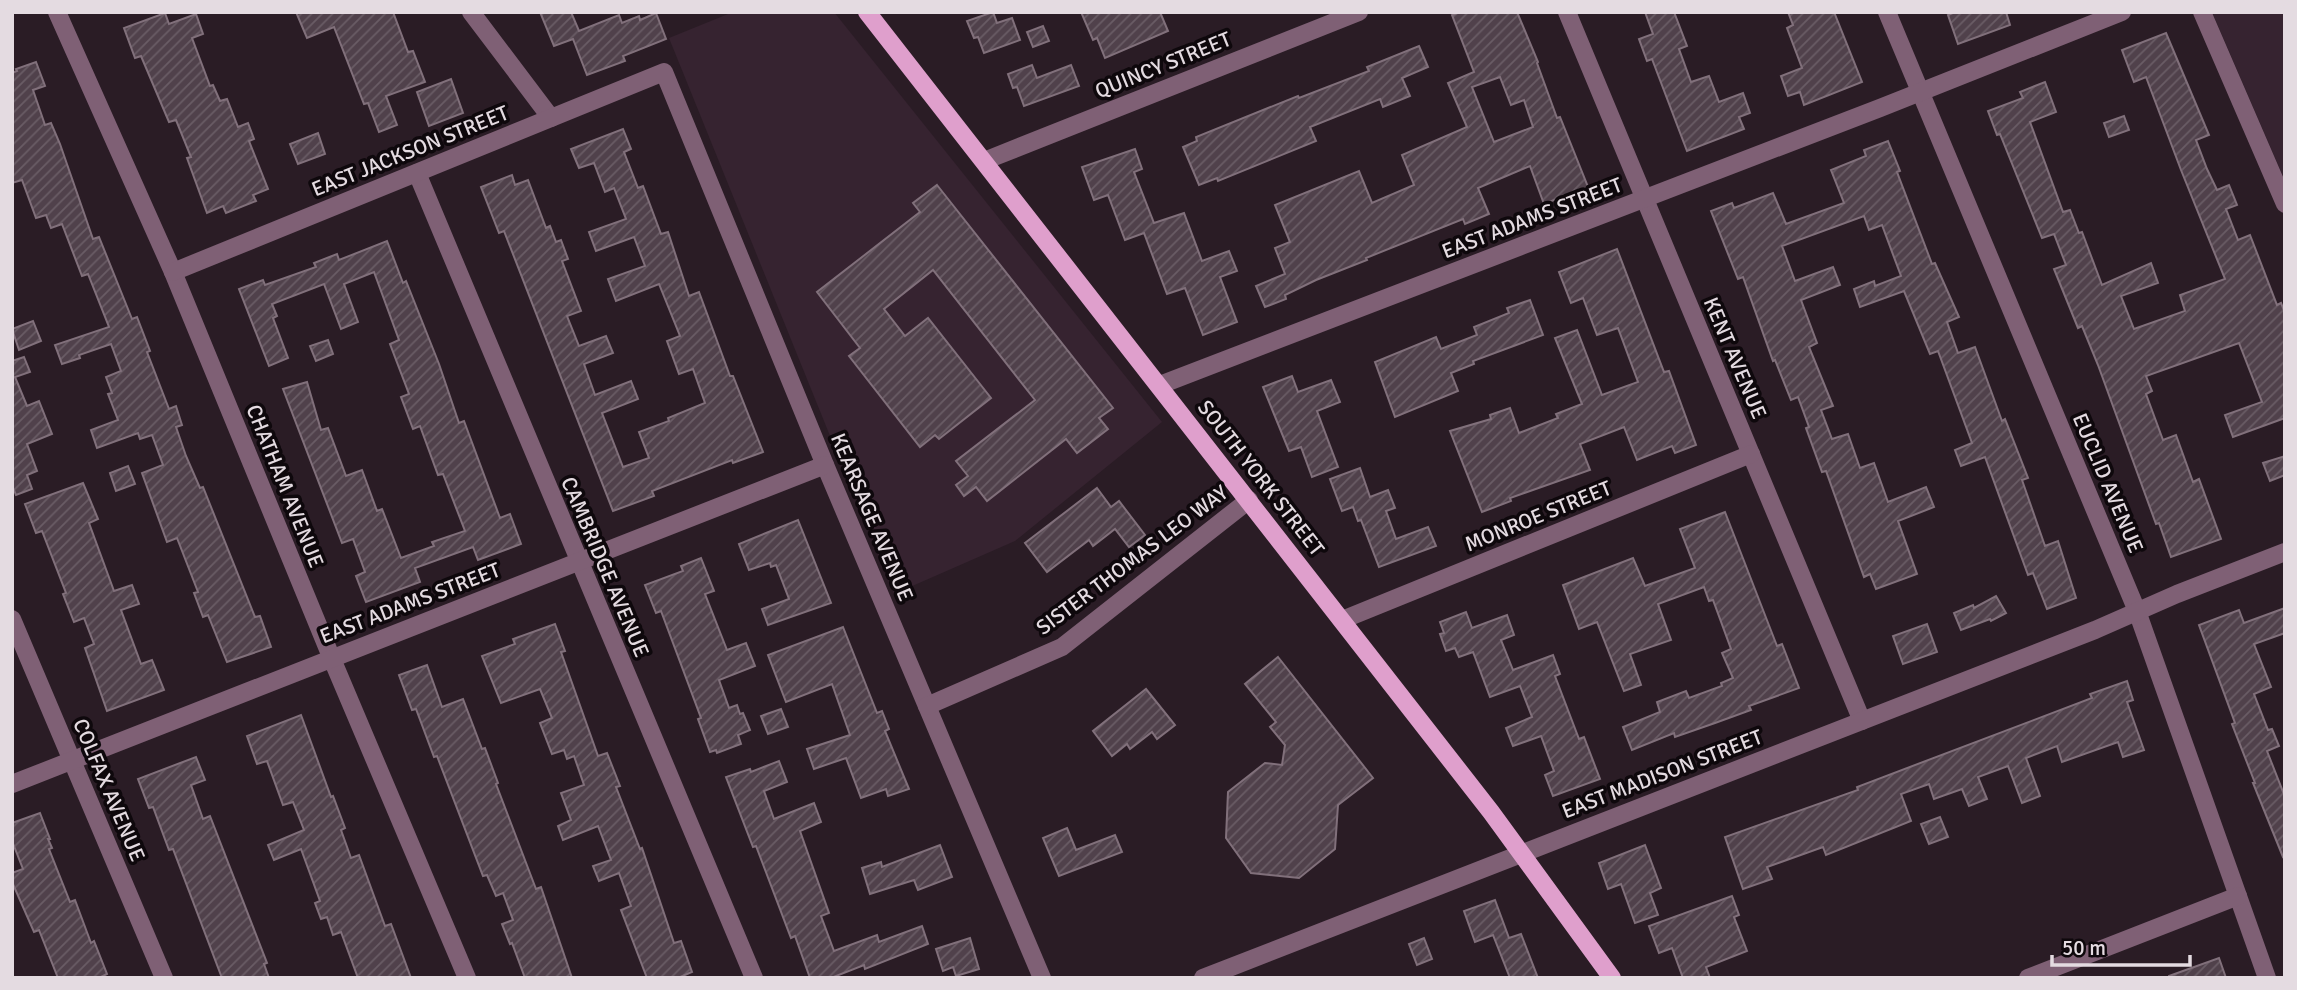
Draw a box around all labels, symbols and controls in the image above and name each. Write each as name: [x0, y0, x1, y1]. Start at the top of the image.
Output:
street label: QUINCY STREET: [1091, 26, 1235, 104]
street label: EAST JACKSON STREET: [308, 99, 513, 202]
street label: EAST ADAMS STREET: [1438, 171, 1627, 264]
street label: KENT AVENUE: [1698, 293, 1772, 423]
street label: SOUTH YORK STREET: [1192, 395, 1330, 562]
street label: CHATHAM AVENUE: [240, 401, 330, 571]
street label: EUCLID AVENUE: [2067, 409, 2149, 557]
street label: KEARSAGE AVENUE: [825, 429, 919, 605]
street label: CAMBRIDGE AVENUE: [555, 473, 655, 661]
street label: MONROE STREET: [1461, 475, 1616, 557]
street label: SISTER THOMAS LEO WAY: [1031, 479, 1233, 641]
street label: EAST ADAMS STREET: [316, 556, 505, 649]
street label: COLFAX AVENUE: [67, 715, 151, 865]
street label: EAST MADISON STREET: [1558, 723, 1767, 824]
scale bar: [2052, 923, 2190, 967]
text: 50 m: [2062, 935, 2106, 961]

